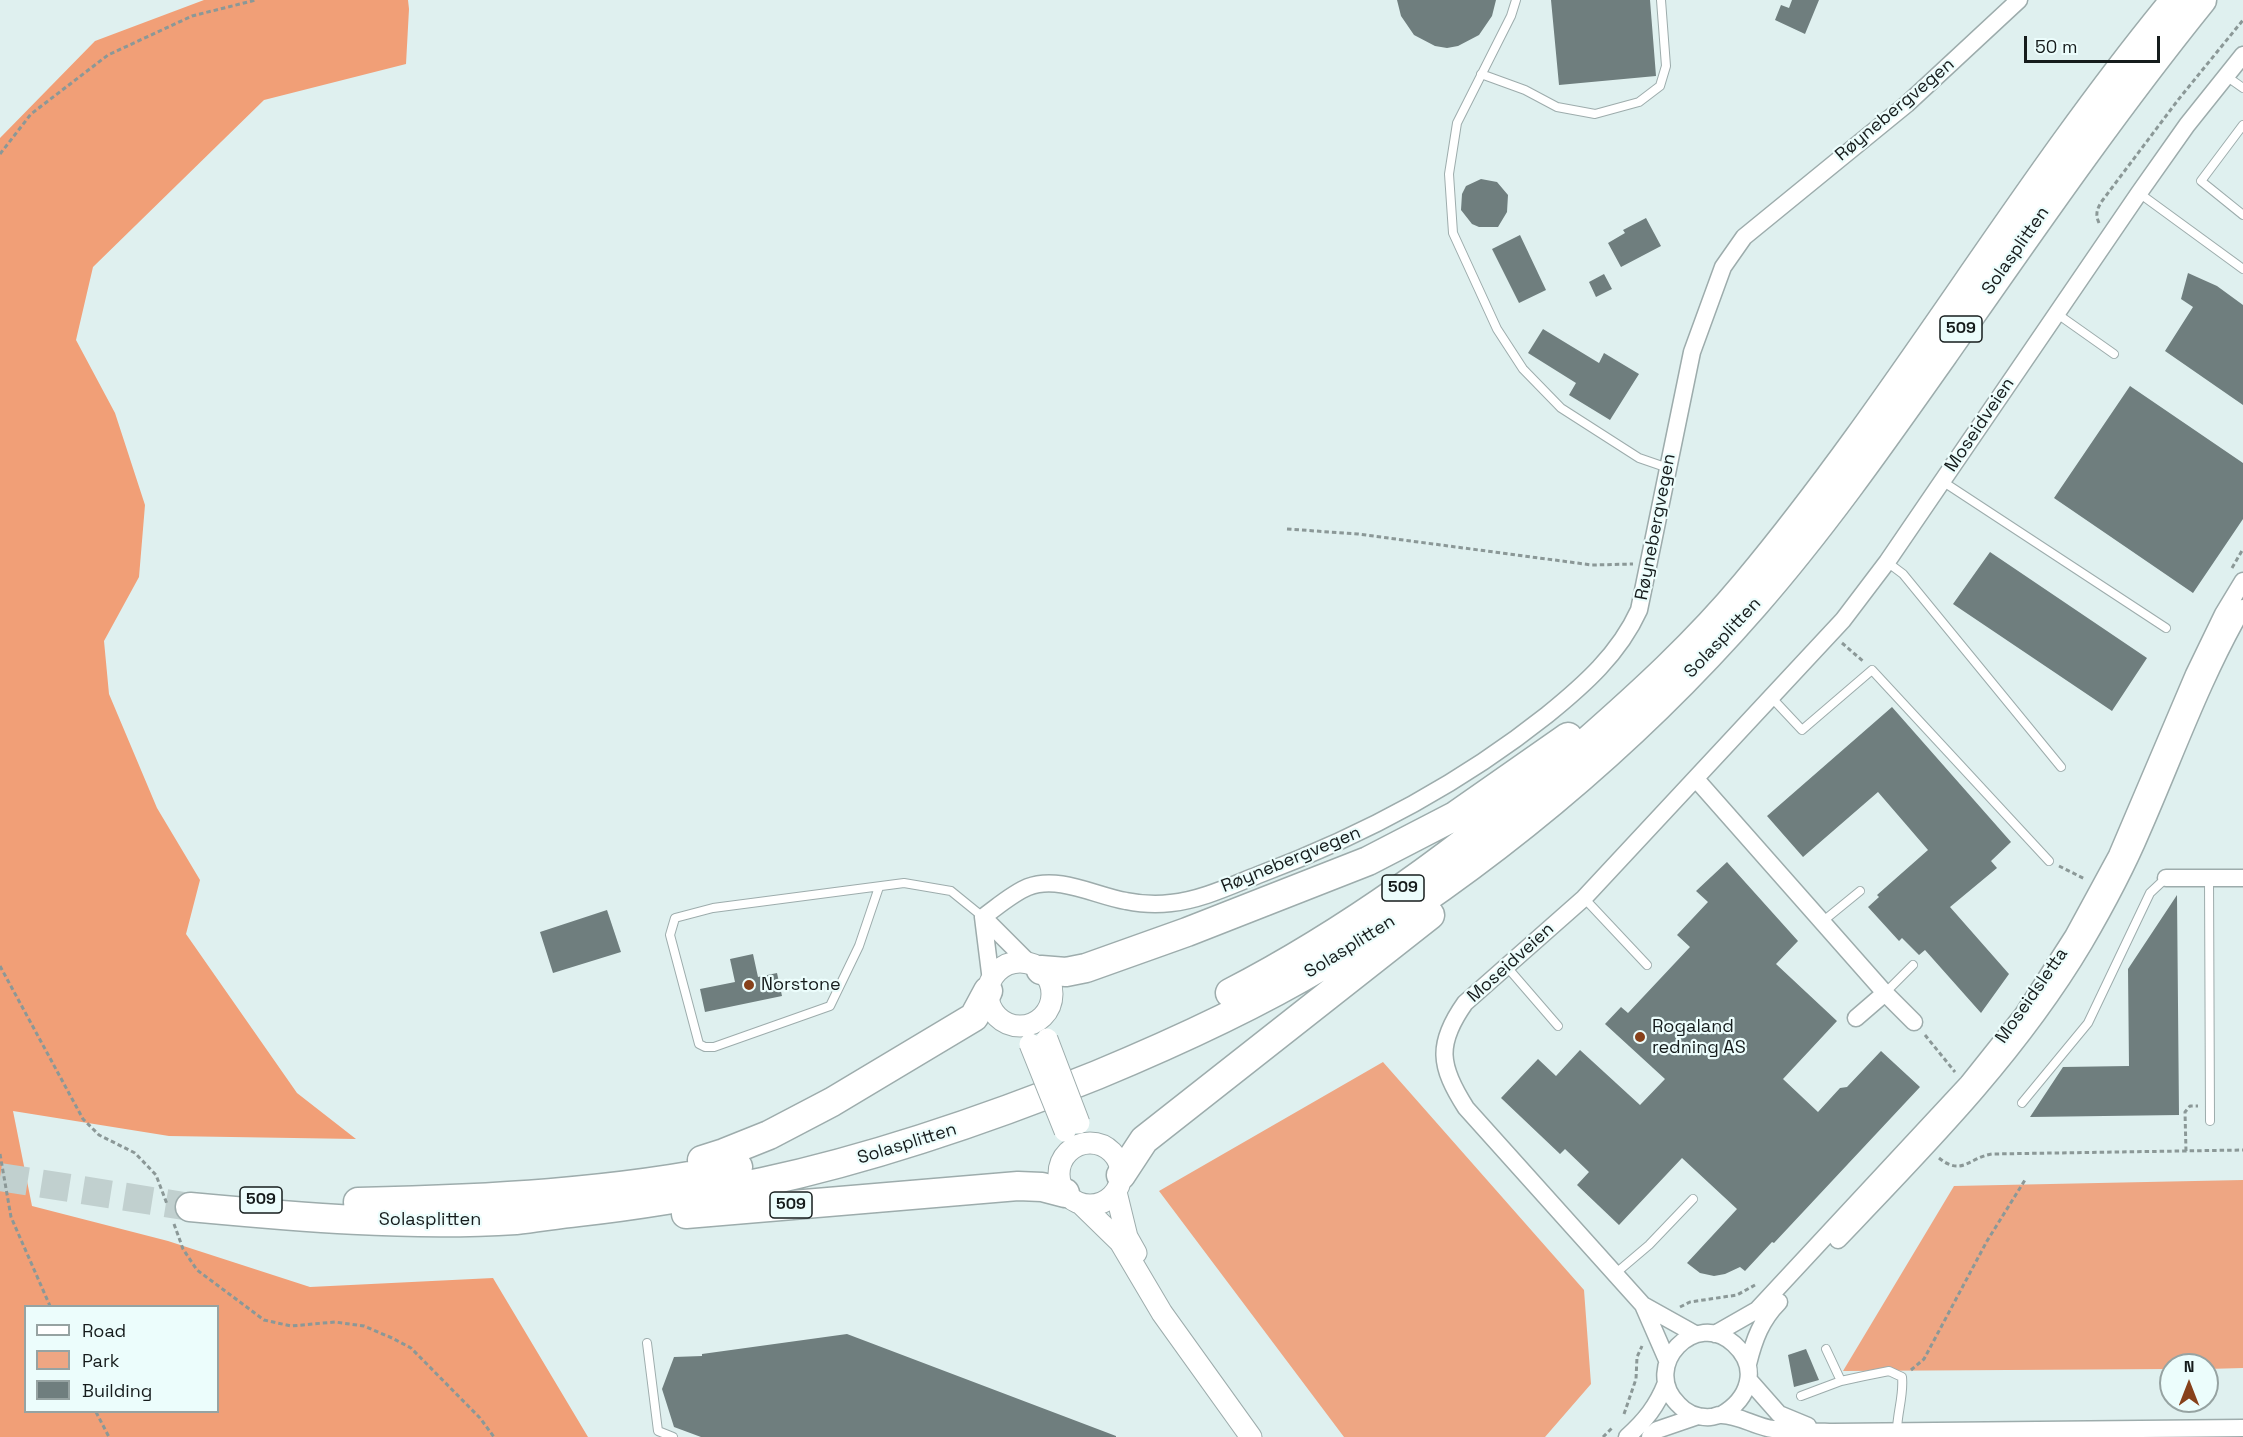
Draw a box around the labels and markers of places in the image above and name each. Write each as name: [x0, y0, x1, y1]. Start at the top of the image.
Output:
place label: Norstone: [761, 974, 841, 996]
marker: Norstone: [742, 978, 756, 992]
place label: Rogaland redning AS: [1652, 1016, 1746, 1058]
marker: Rogaland redning AS: [1633, 1030, 1647, 1044]

